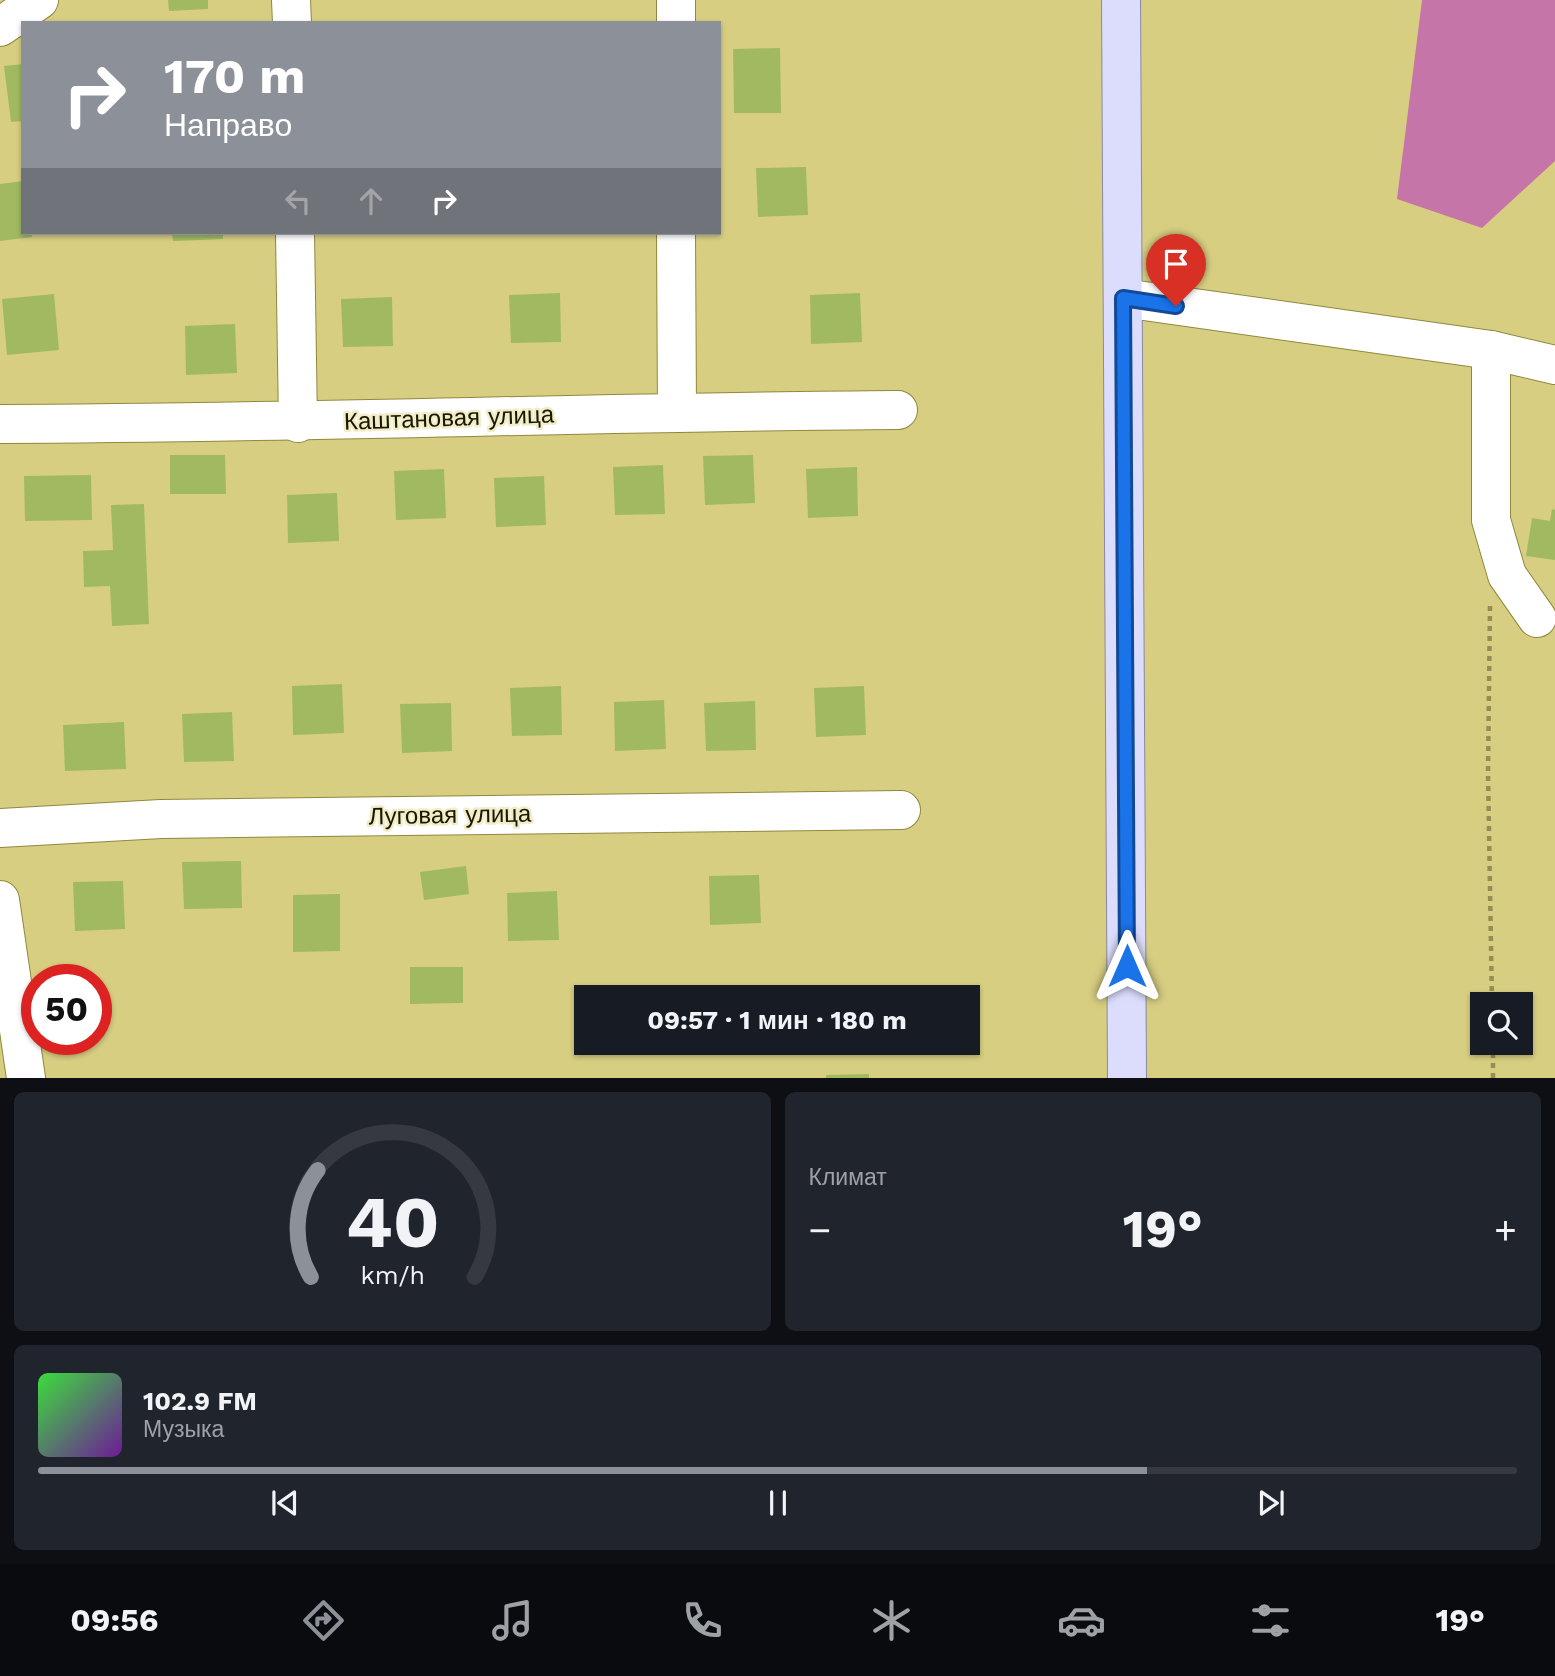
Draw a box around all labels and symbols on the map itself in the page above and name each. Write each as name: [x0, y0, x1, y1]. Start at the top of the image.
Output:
pin: [1146, 234, 1206, 306]
street label: Каштановая улица: [343, 400, 555, 436]
street label: Луговая улица: [368, 800, 532, 830]
position arrow: [1090, 929, 1164, 1003]
speed limit sign: 50: [21, 964, 112, 1055]

